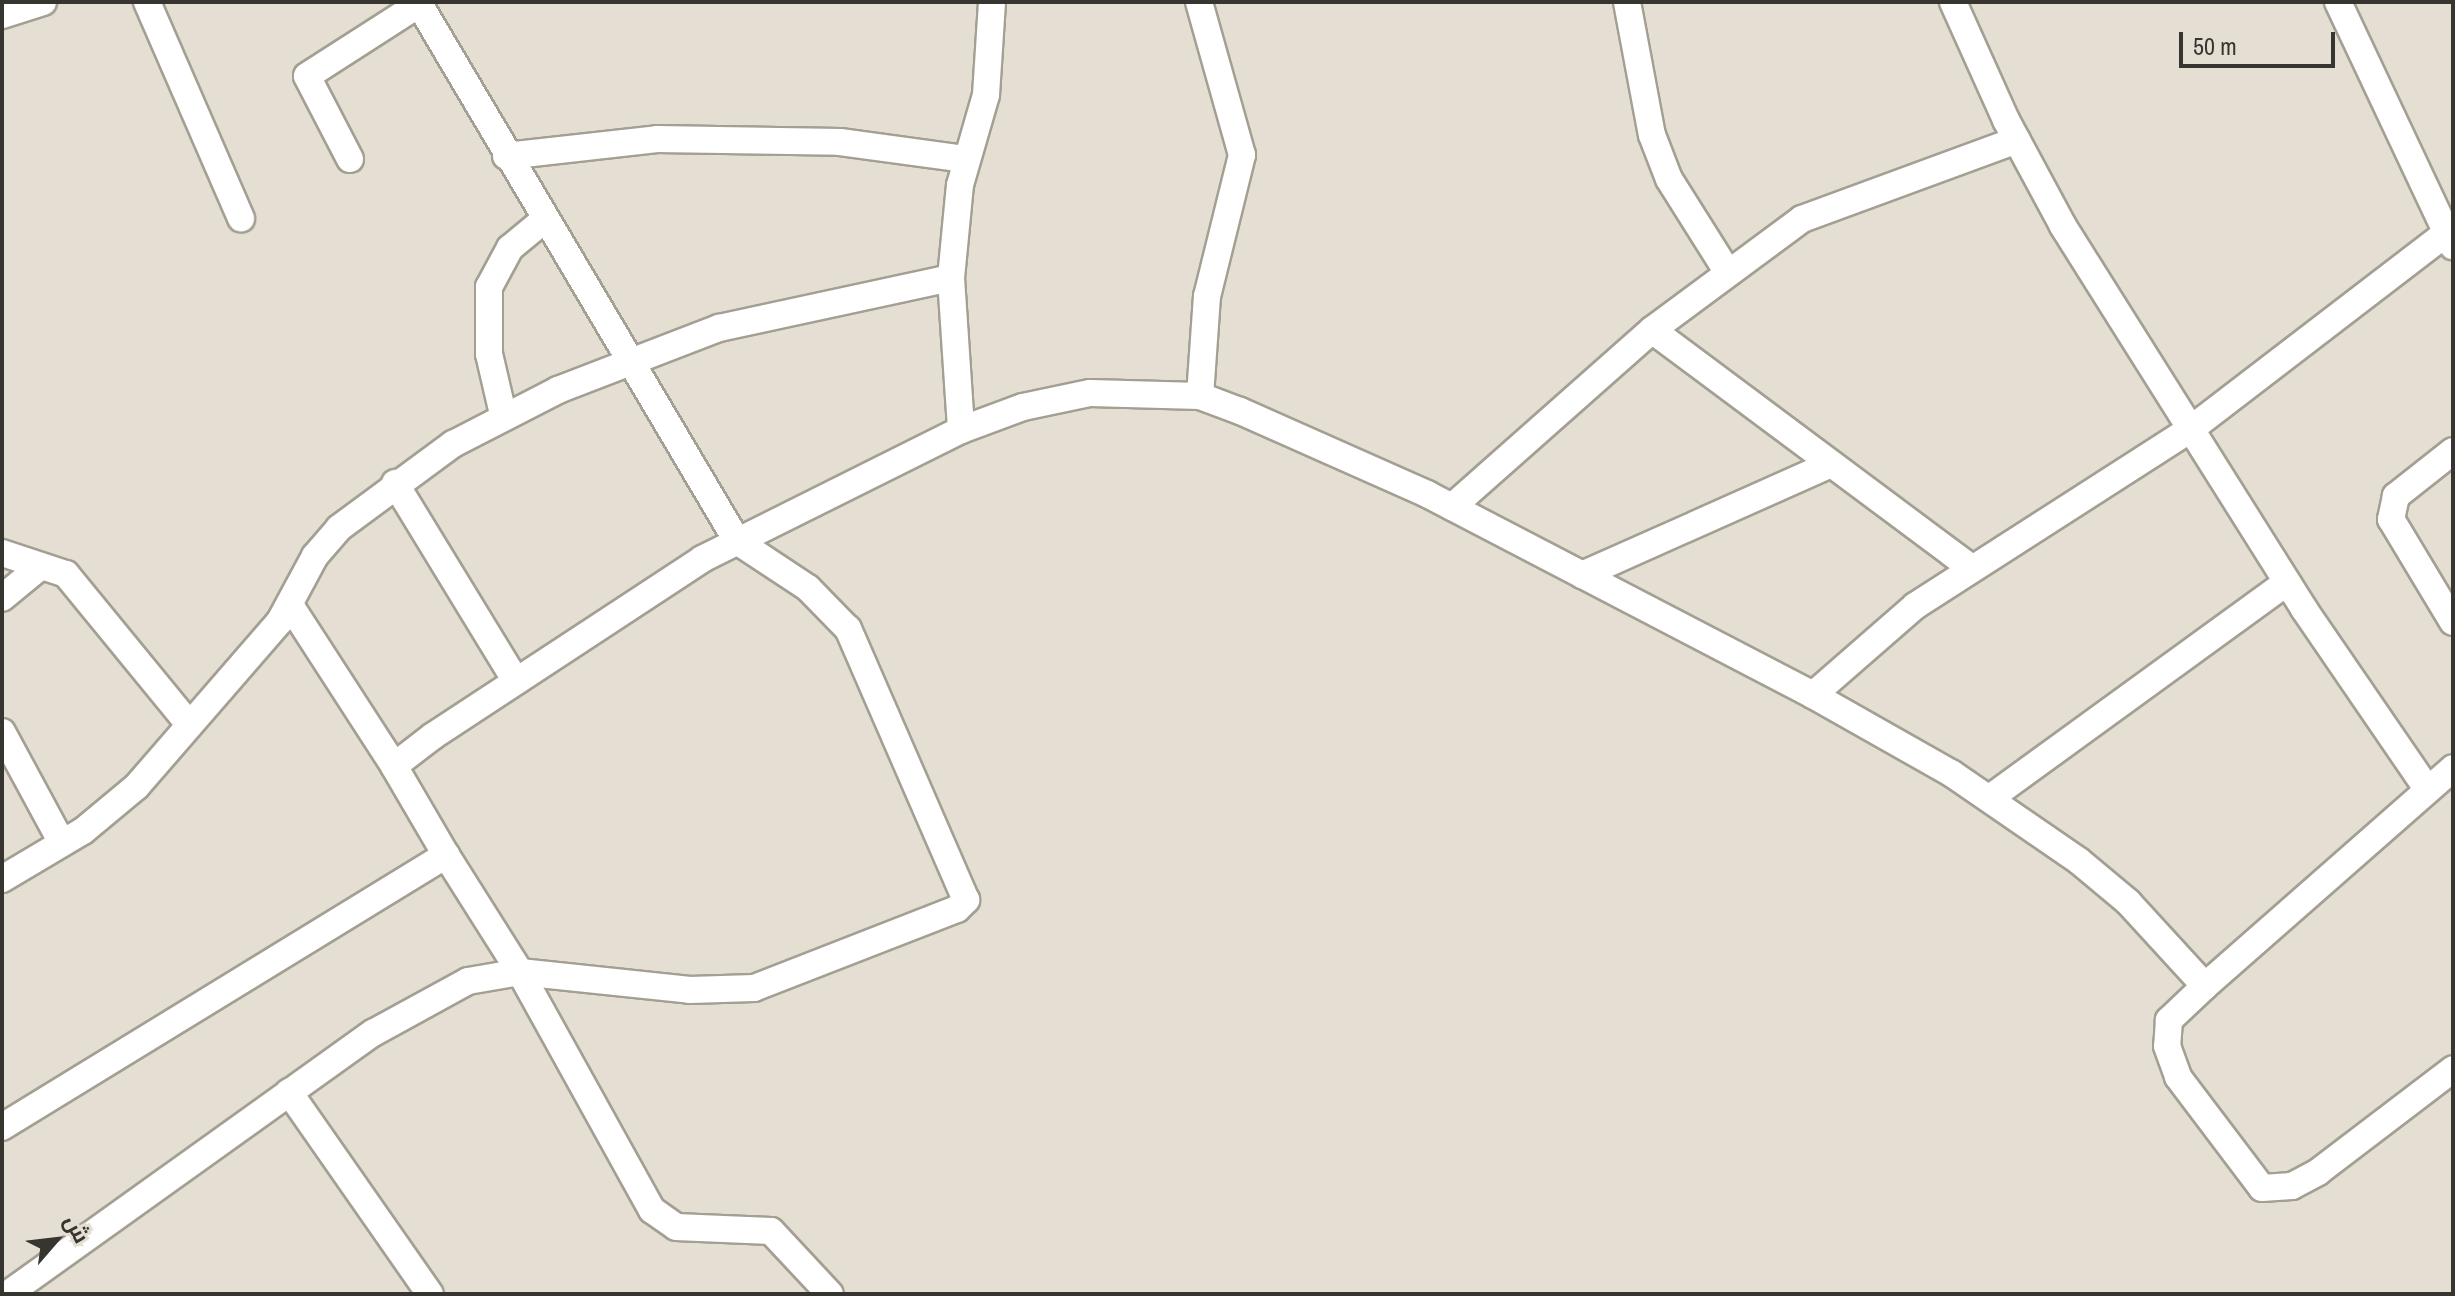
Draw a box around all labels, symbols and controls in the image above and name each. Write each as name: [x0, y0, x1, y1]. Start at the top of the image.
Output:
scale bar: [2183, 16, 2339, 66]
text: 50 m: [2193, 30, 2237, 62]
north arrow: [16, 1200, 96, 1280]
text: ش: [57, 1209, 97, 1248]

